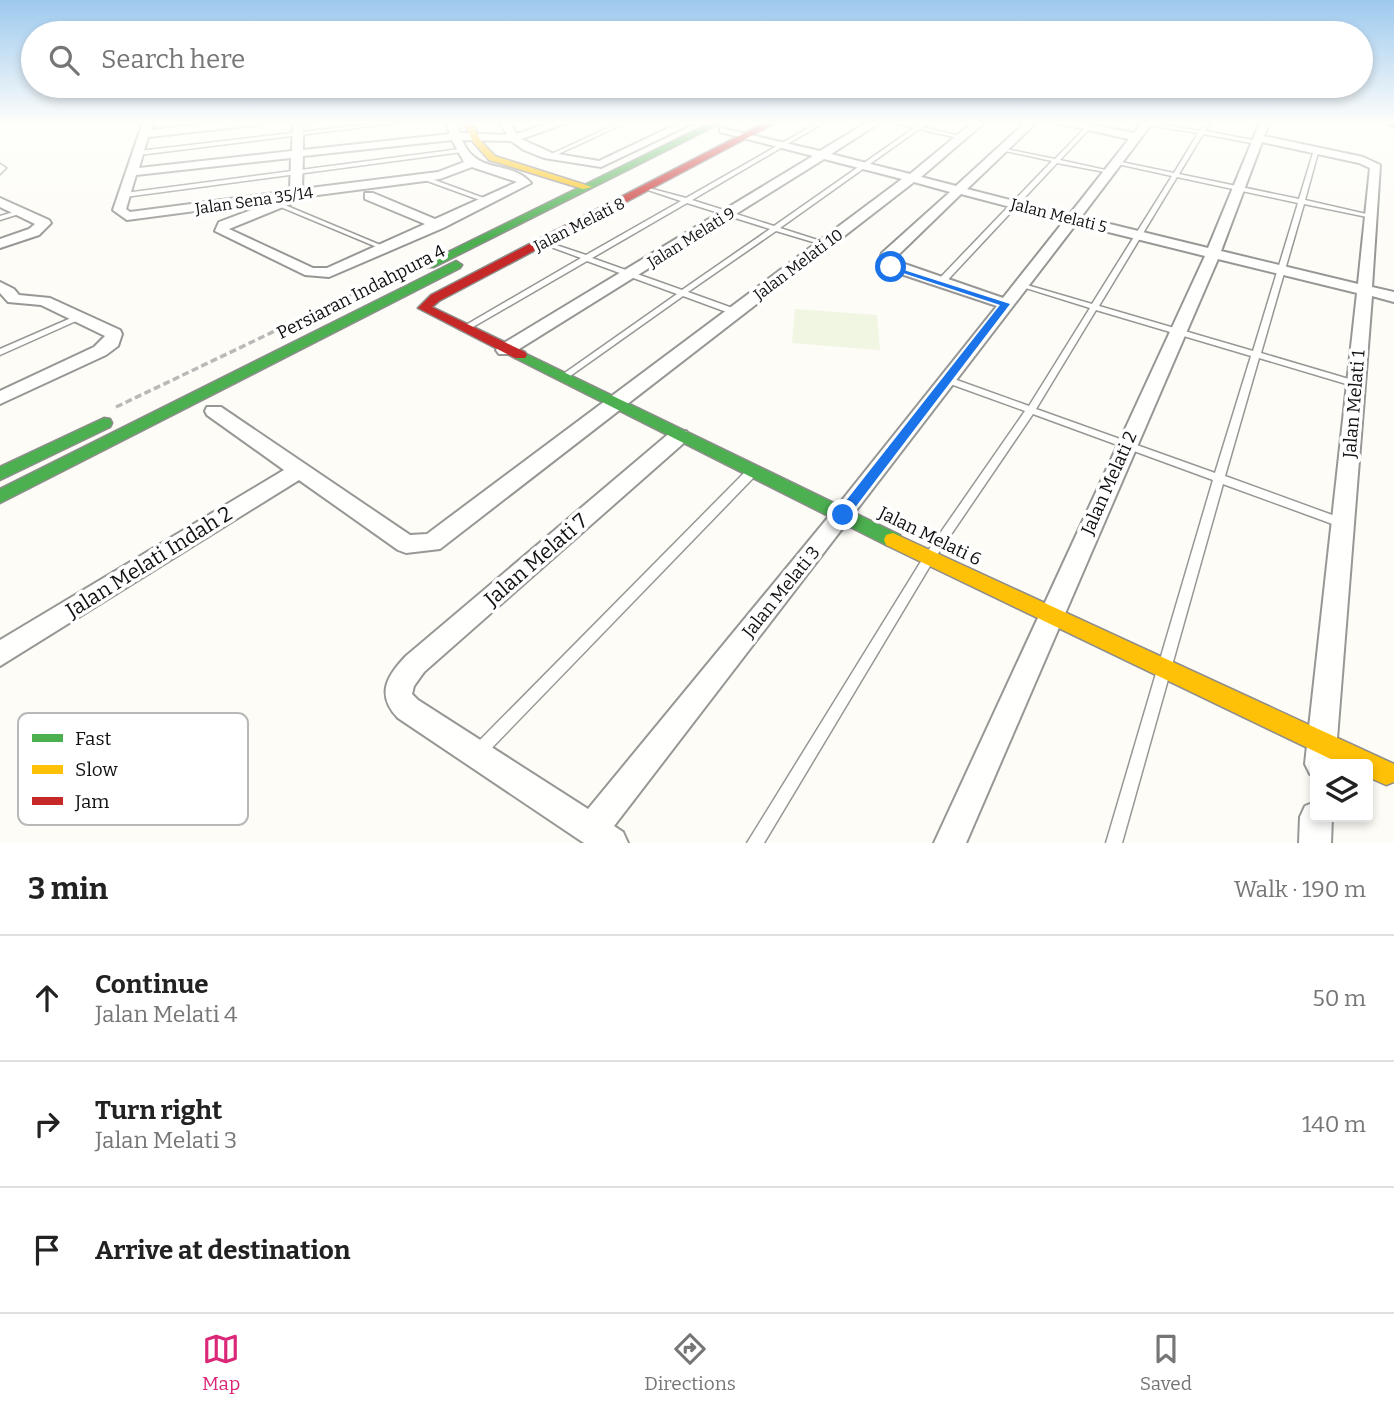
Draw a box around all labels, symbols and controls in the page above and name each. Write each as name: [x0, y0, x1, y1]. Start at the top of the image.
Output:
search box: [21, 21, 1373, 98]
icon: search: [45, 41, 83, 79]
text: Search here: [101, 44, 245, 75]
street label: Jalan Sena 35/14: [193, 183, 315, 218]
street label: Jalan Melati 8: [530, 193, 628, 256]
street label: Jalan Melati 5: [1008, 194, 1109, 237]
street label: Jalan Melati 9: [643, 203, 738, 272]
street label: Jalan Melati 10: [749, 225, 847, 305]
street label: Persiaran Indahpura 4: [273, 240, 449, 344]
route start: [875, 251, 906, 282]
street label: Jalan Melati 1: [1338, 348, 1370, 460]
street label: Jalan Melati 2: [1076, 428, 1142, 539]
route end: [827, 499, 858, 530]
street label: Jalan Melati Indah 2: [60, 500, 237, 624]
street label: Jalan Melati 6: [874, 501, 985, 570]
street label: Jalan Melati 7: [478, 508, 593, 613]
street label: Jalan Melati 3: [737, 542, 825, 643]
legend: [18, 713, 248, 825]
text: Fast: [75, 727, 112, 750]
text: Slow: [75, 758, 118, 781]
map controls: [1310, 759, 1373, 822]
button: layers: [1310, 759, 1373, 822]
text: Jam: [74, 790, 109, 813]
text: 3 min: [28, 871, 108, 907]
text: Walk · 190 m: [1234, 875, 1366, 903]
text: Continue: [95, 969, 209, 1000]
icon: ahead: [28, 979, 66, 1017]
text: 50 m: [1312, 984, 1366, 1012]
text: Jalan Melati 4: [95, 1000, 238, 1028]
text: Turn right: [95, 1095, 222, 1126]
icon: right: [28, 1105, 66, 1143]
text: 140 m: [1302, 1110, 1366, 1138]
text: Jalan Melati 3: [95, 1126, 237, 1154]
icon: arrive: [28, 1231, 66, 1269]
text: Arrive at destination: [95, 1235, 350, 1266]
tab: Map: [202, 1330, 240, 1395]
tab: Directions: [644, 1330, 736, 1395]
tab: Saved: [1140, 1330, 1192, 1395]

